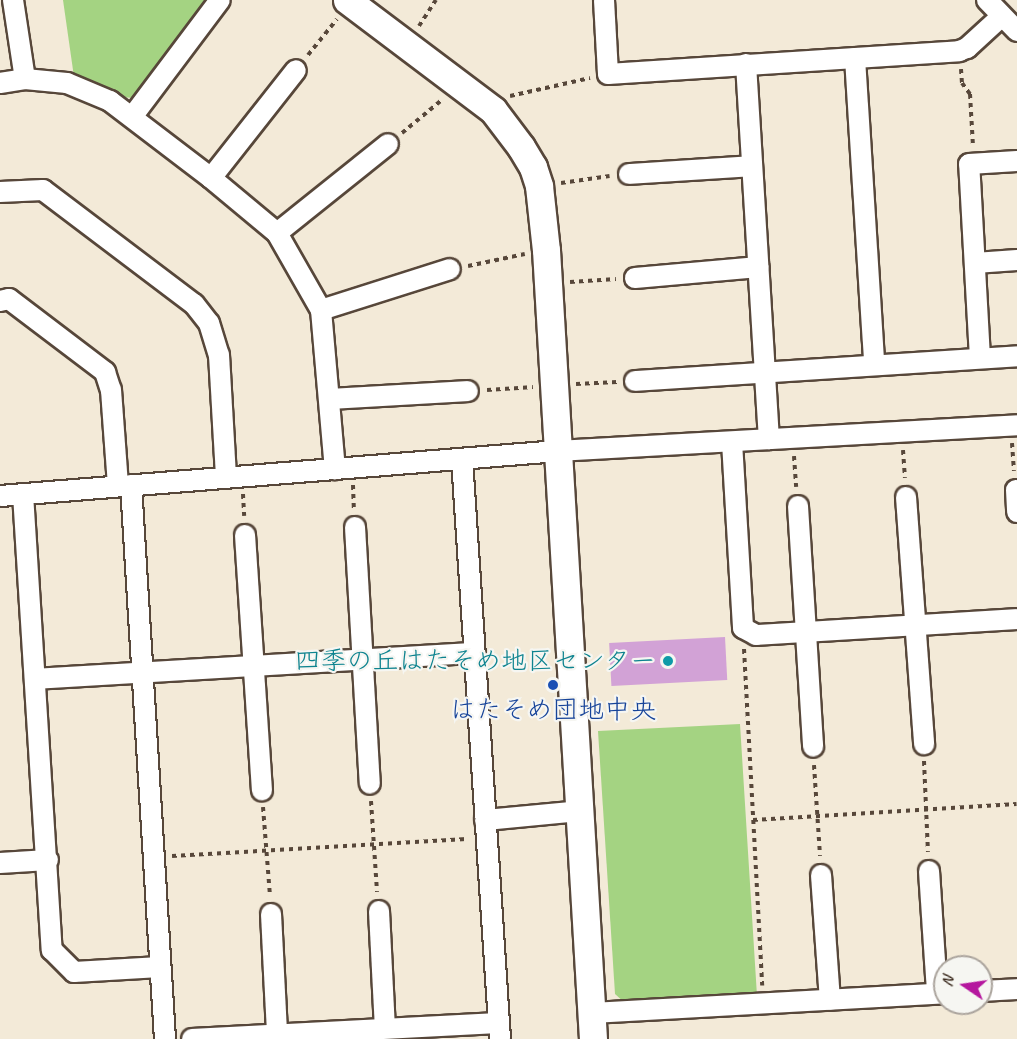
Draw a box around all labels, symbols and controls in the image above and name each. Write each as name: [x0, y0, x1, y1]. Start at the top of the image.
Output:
place label: 四季の丘はたそめ地区センター: [292, 645, 656, 677]
marker: 四季の丘はたそめ地区センター: [661, 654, 675, 668]
marker: はたそめ団地中央: [546, 678, 560, 692]
place label: はたそめ団地中央: [449, 694, 657, 726]
north arrow: [933, 955, 993, 1015]
text: N: [937, 974, 958, 988]

